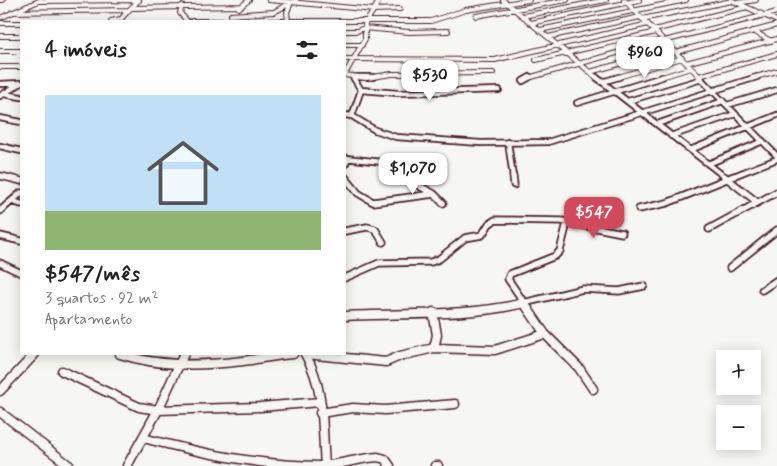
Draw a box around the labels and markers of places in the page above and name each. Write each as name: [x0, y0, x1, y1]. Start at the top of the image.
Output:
pin: $960: [615, 36, 675, 79]
pin: $530: [400, 59, 460, 102]
pin: $1,070: [372, 152, 454, 195]
pin: $547: [564, 196, 624, 239]

